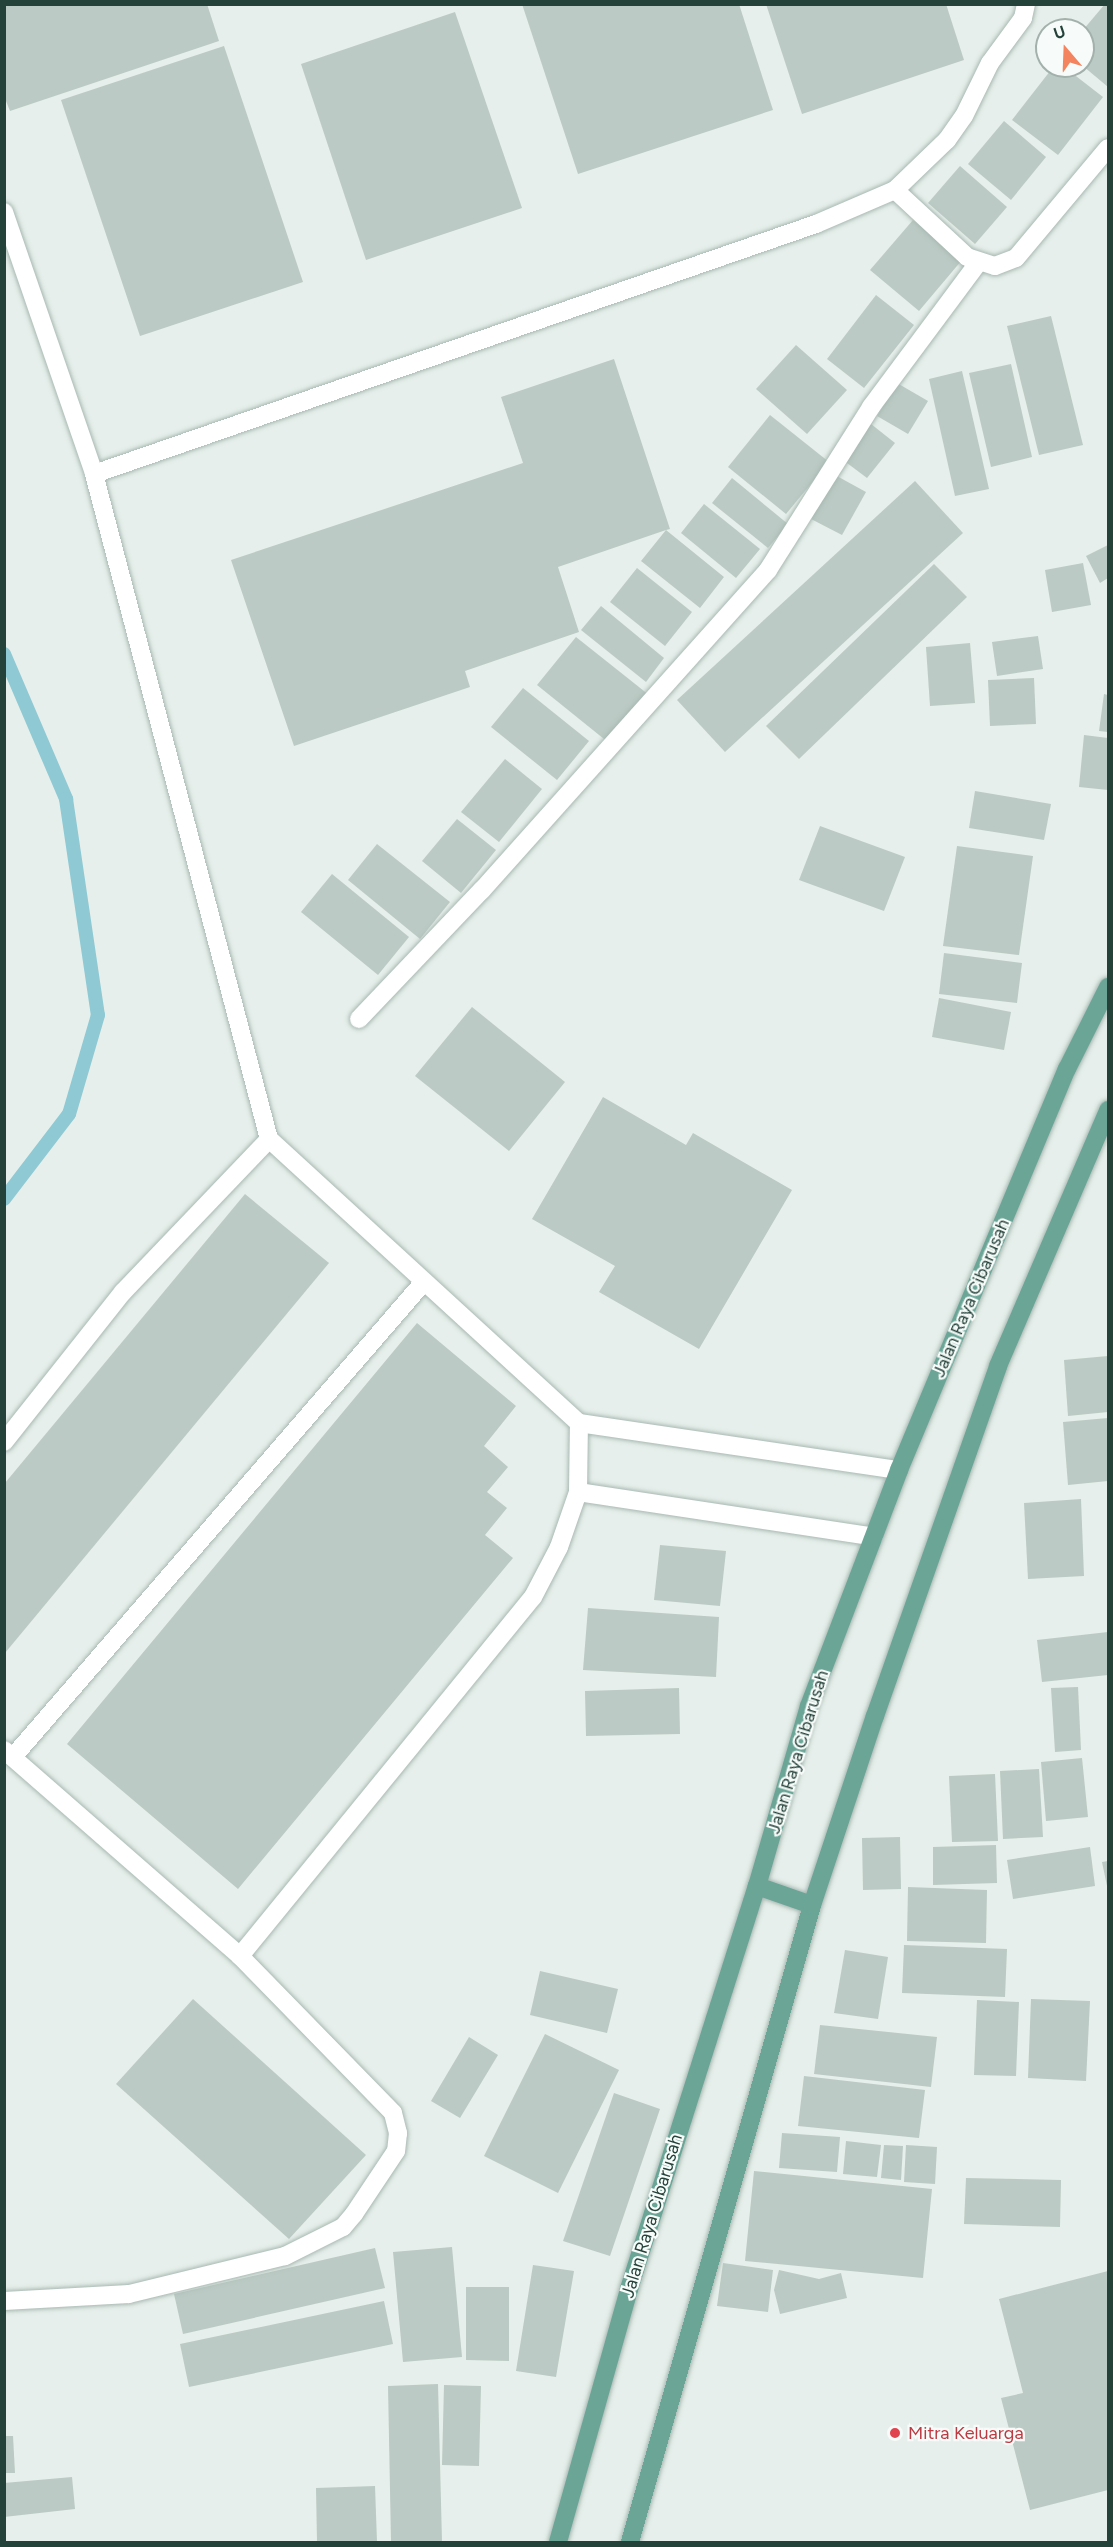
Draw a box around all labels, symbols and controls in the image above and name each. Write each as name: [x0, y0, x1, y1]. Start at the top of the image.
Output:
north arrow: [1035, 18, 1095, 78]
text: U: [1051, 22, 1068, 43]
street label: Jalan Raya Cibarusah: [928, 1216, 1014, 1380]
street label: Jalan Raya Cibarusah: [763, 1668, 833, 1836]
street label: Jalan Raya Cibarusah: [617, 2132, 687, 2300]
place label: Mitra Keluarga: [908, 2422, 1024, 2444]
marker: Mitra Keluarga: [886, 2424, 904, 2442]

